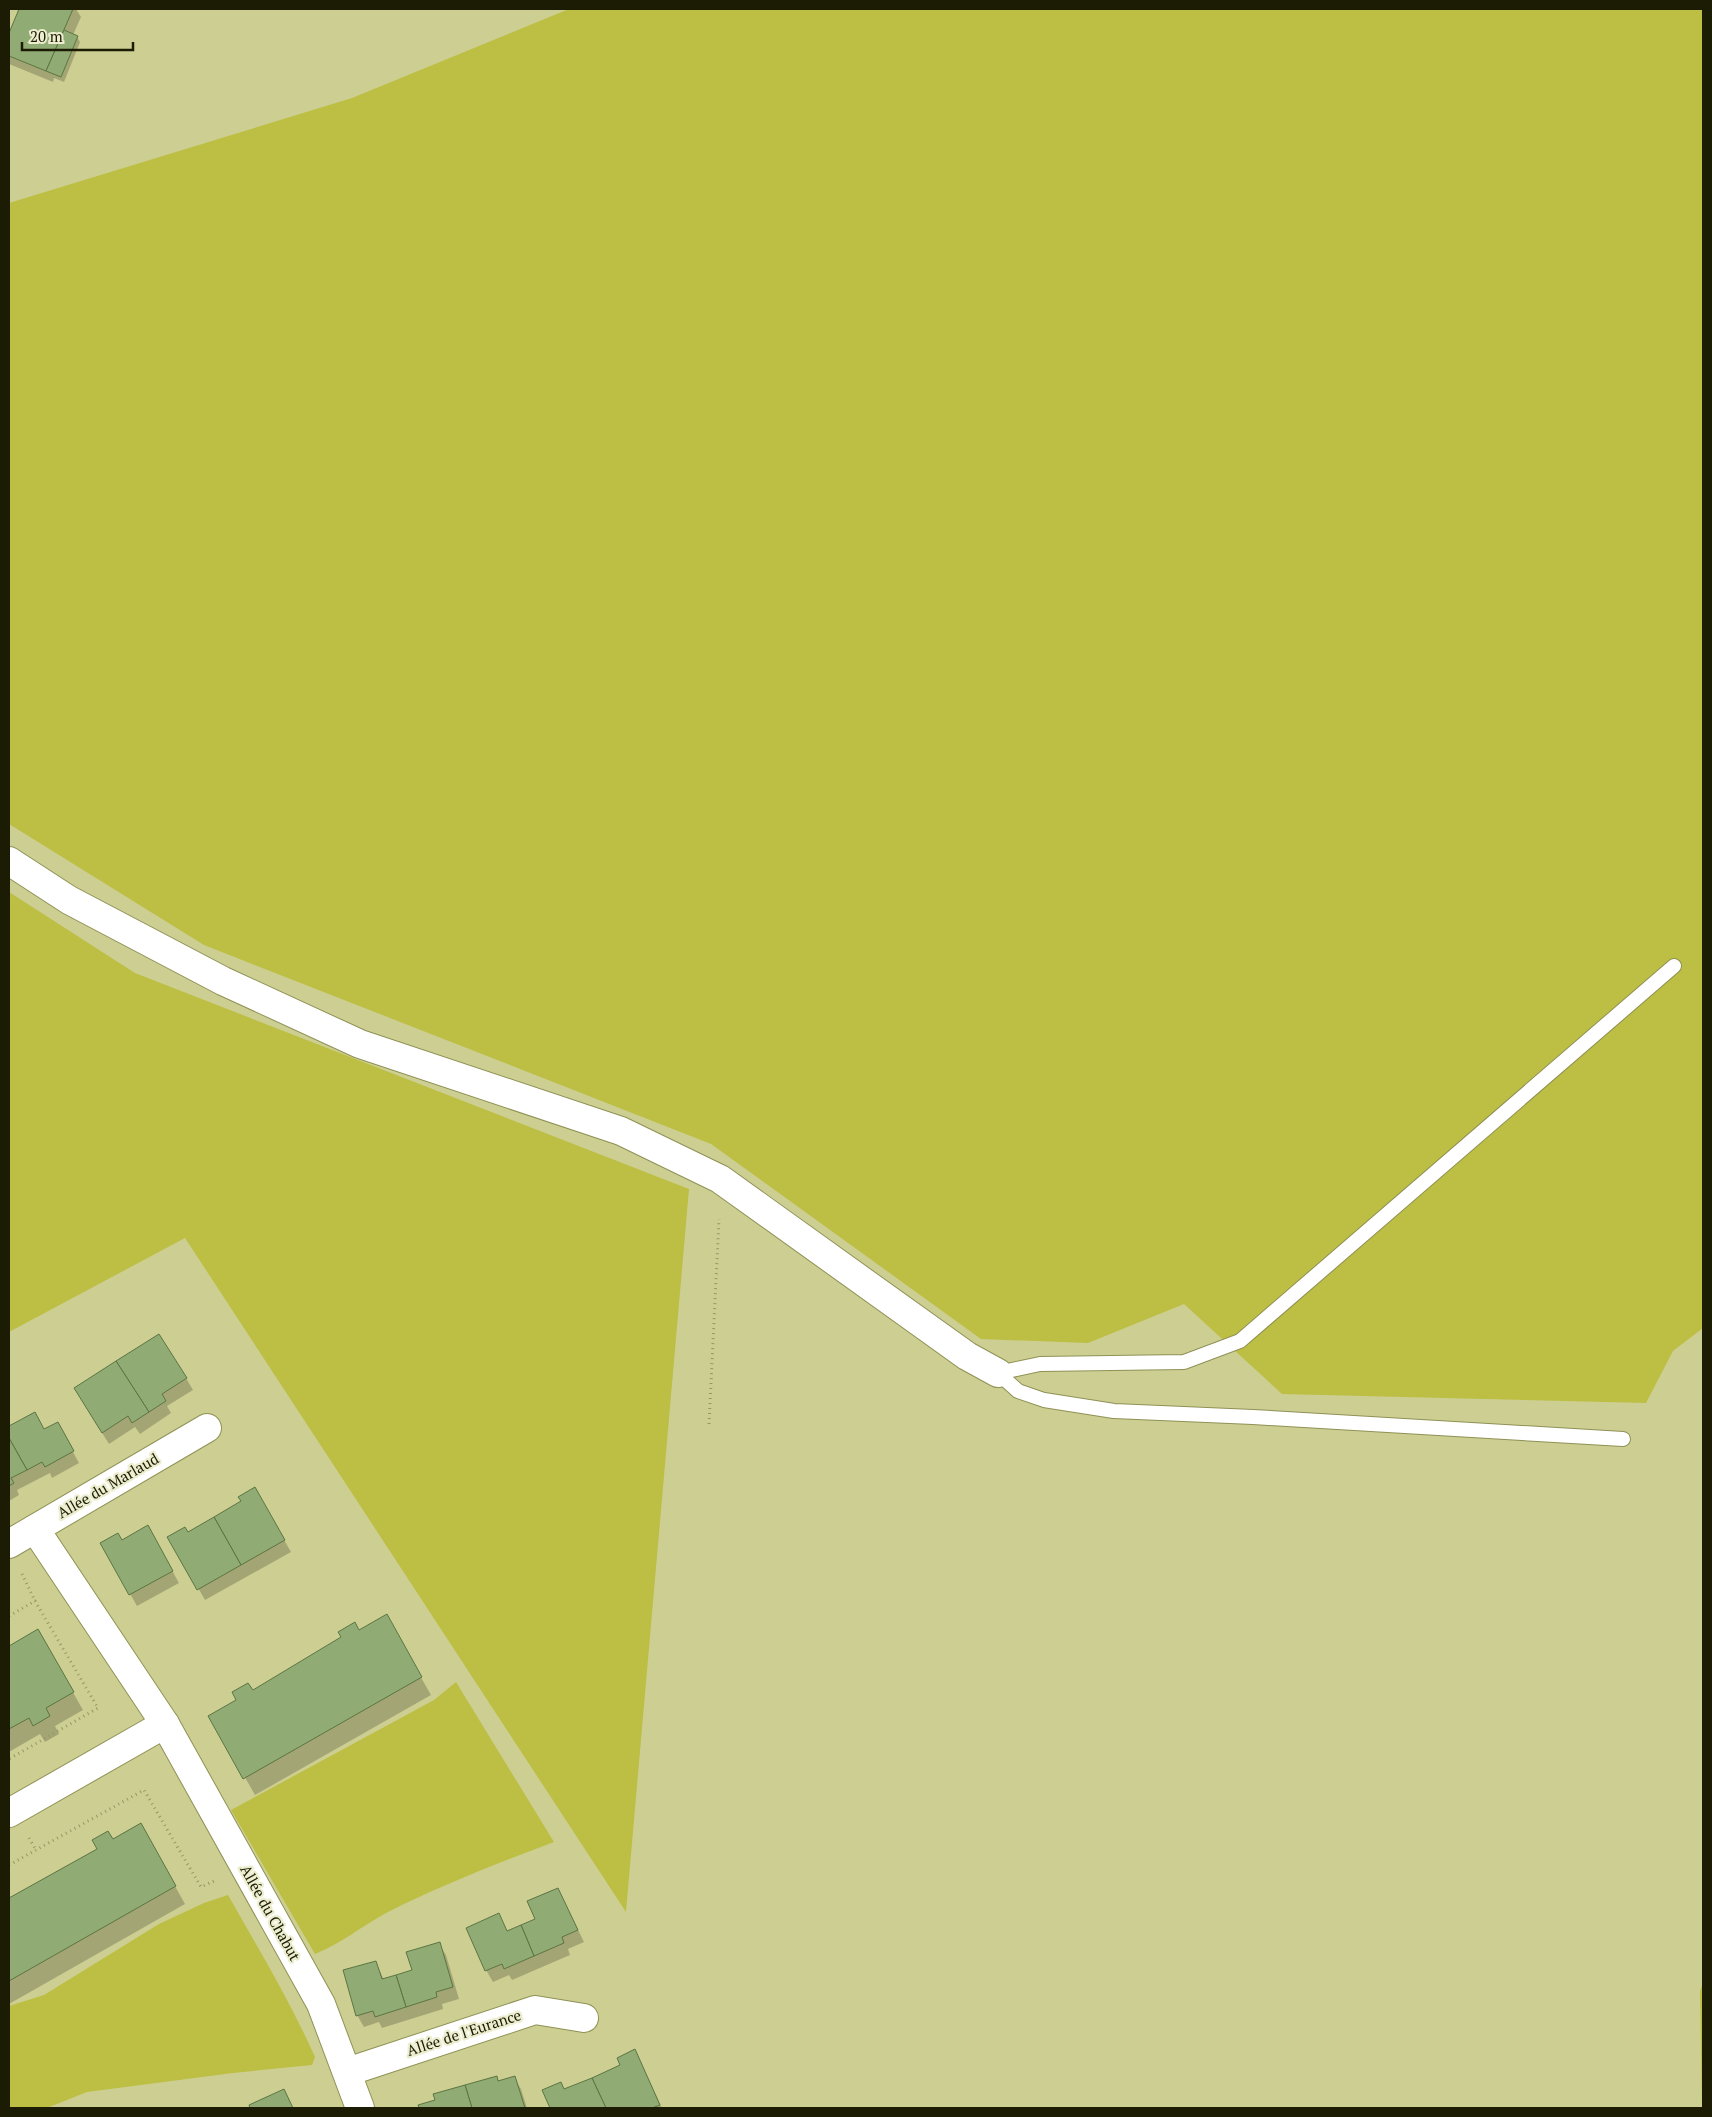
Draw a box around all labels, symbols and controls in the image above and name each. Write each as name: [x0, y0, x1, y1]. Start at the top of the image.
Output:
scale bar: [22, 20, 134, 52]
text: 20 m: [30, 26, 63, 46]
street label: Allée du Marlaud: [53, 1448, 162, 1522]
street label: Allée du Chabut: [236, 1861, 306, 1965]
street label: Allée de l'Eurance: [404, 2004, 523, 2060]

